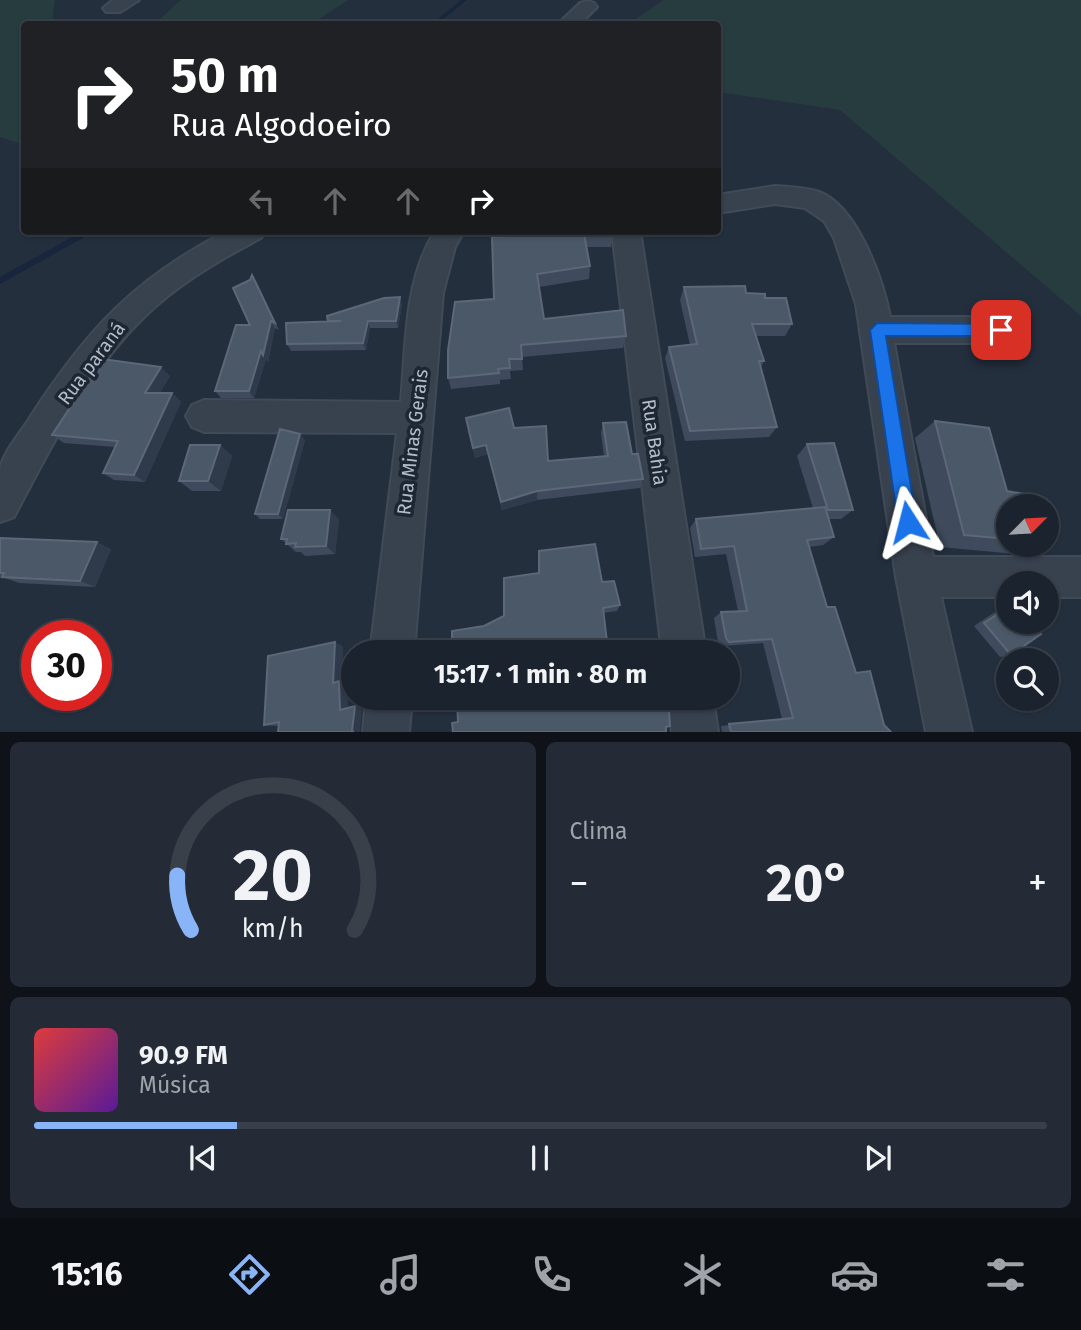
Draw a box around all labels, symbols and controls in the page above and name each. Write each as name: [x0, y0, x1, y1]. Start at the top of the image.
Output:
text: 50 m: [171, 46, 279, 105]
icon: right: [56, 49, 147, 140]
text: Rua Algodoeiro: [171, 106, 392, 144]
icon: left: [243, 182, 281, 220]
icon: ahead: [316, 182, 354, 220]
icon: ahead: [389, 182, 427, 220]
icon: right: [462, 182, 500, 220]
pin: [971, 300, 1031, 360]
icon: arrive: [982, 311, 1020, 349]
street label: Rua paraná: [53, 317, 130, 409]
street label: Rua Minas Gerais: [392, 368, 433, 516]
street label: Rua Bahia: [637, 398, 672, 487]
position arrow: [871, 485, 945, 559]
north arrow: [996, 494, 1059, 556]
map controls: [996, 494, 1059, 711]
button: sound: [996, 571, 1059, 634]
speed limit sign: 30: [21, 620, 112, 711]
button: search: [996, 648, 1059, 711]
text: 15:17 · 1 min · 80 m: [434, 659, 647, 690]
text: Clima: [570, 817, 628, 845]
text: 20: [233, 833, 313, 920]
text: 20°: [766, 852, 850, 915]
text: −: [570, 860, 589, 906]
text: +: [1028, 860, 1047, 906]
text: km/h: [242, 914, 304, 944]
text: 90.9 FM: [139, 1040, 228, 1071]
text: Música: [139, 1071, 211, 1099]
icon: previous: [184, 1139, 222, 1177]
icon: pause: [521, 1139, 559, 1177]
icon: next: [859, 1139, 897, 1177]
icon: directions: [225, 1250, 274, 1299]
icon: music: [376, 1250, 425, 1299]
icon: phone: [527, 1250, 576, 1299]
icon: climate: [678, 1250, 727, 1299]
icon: car: [830, 1250, 879, 1299]
icon: filters: [981, 1250, 1030, 1299]
text: 15:16: [51, 1255, 123, 1293]

